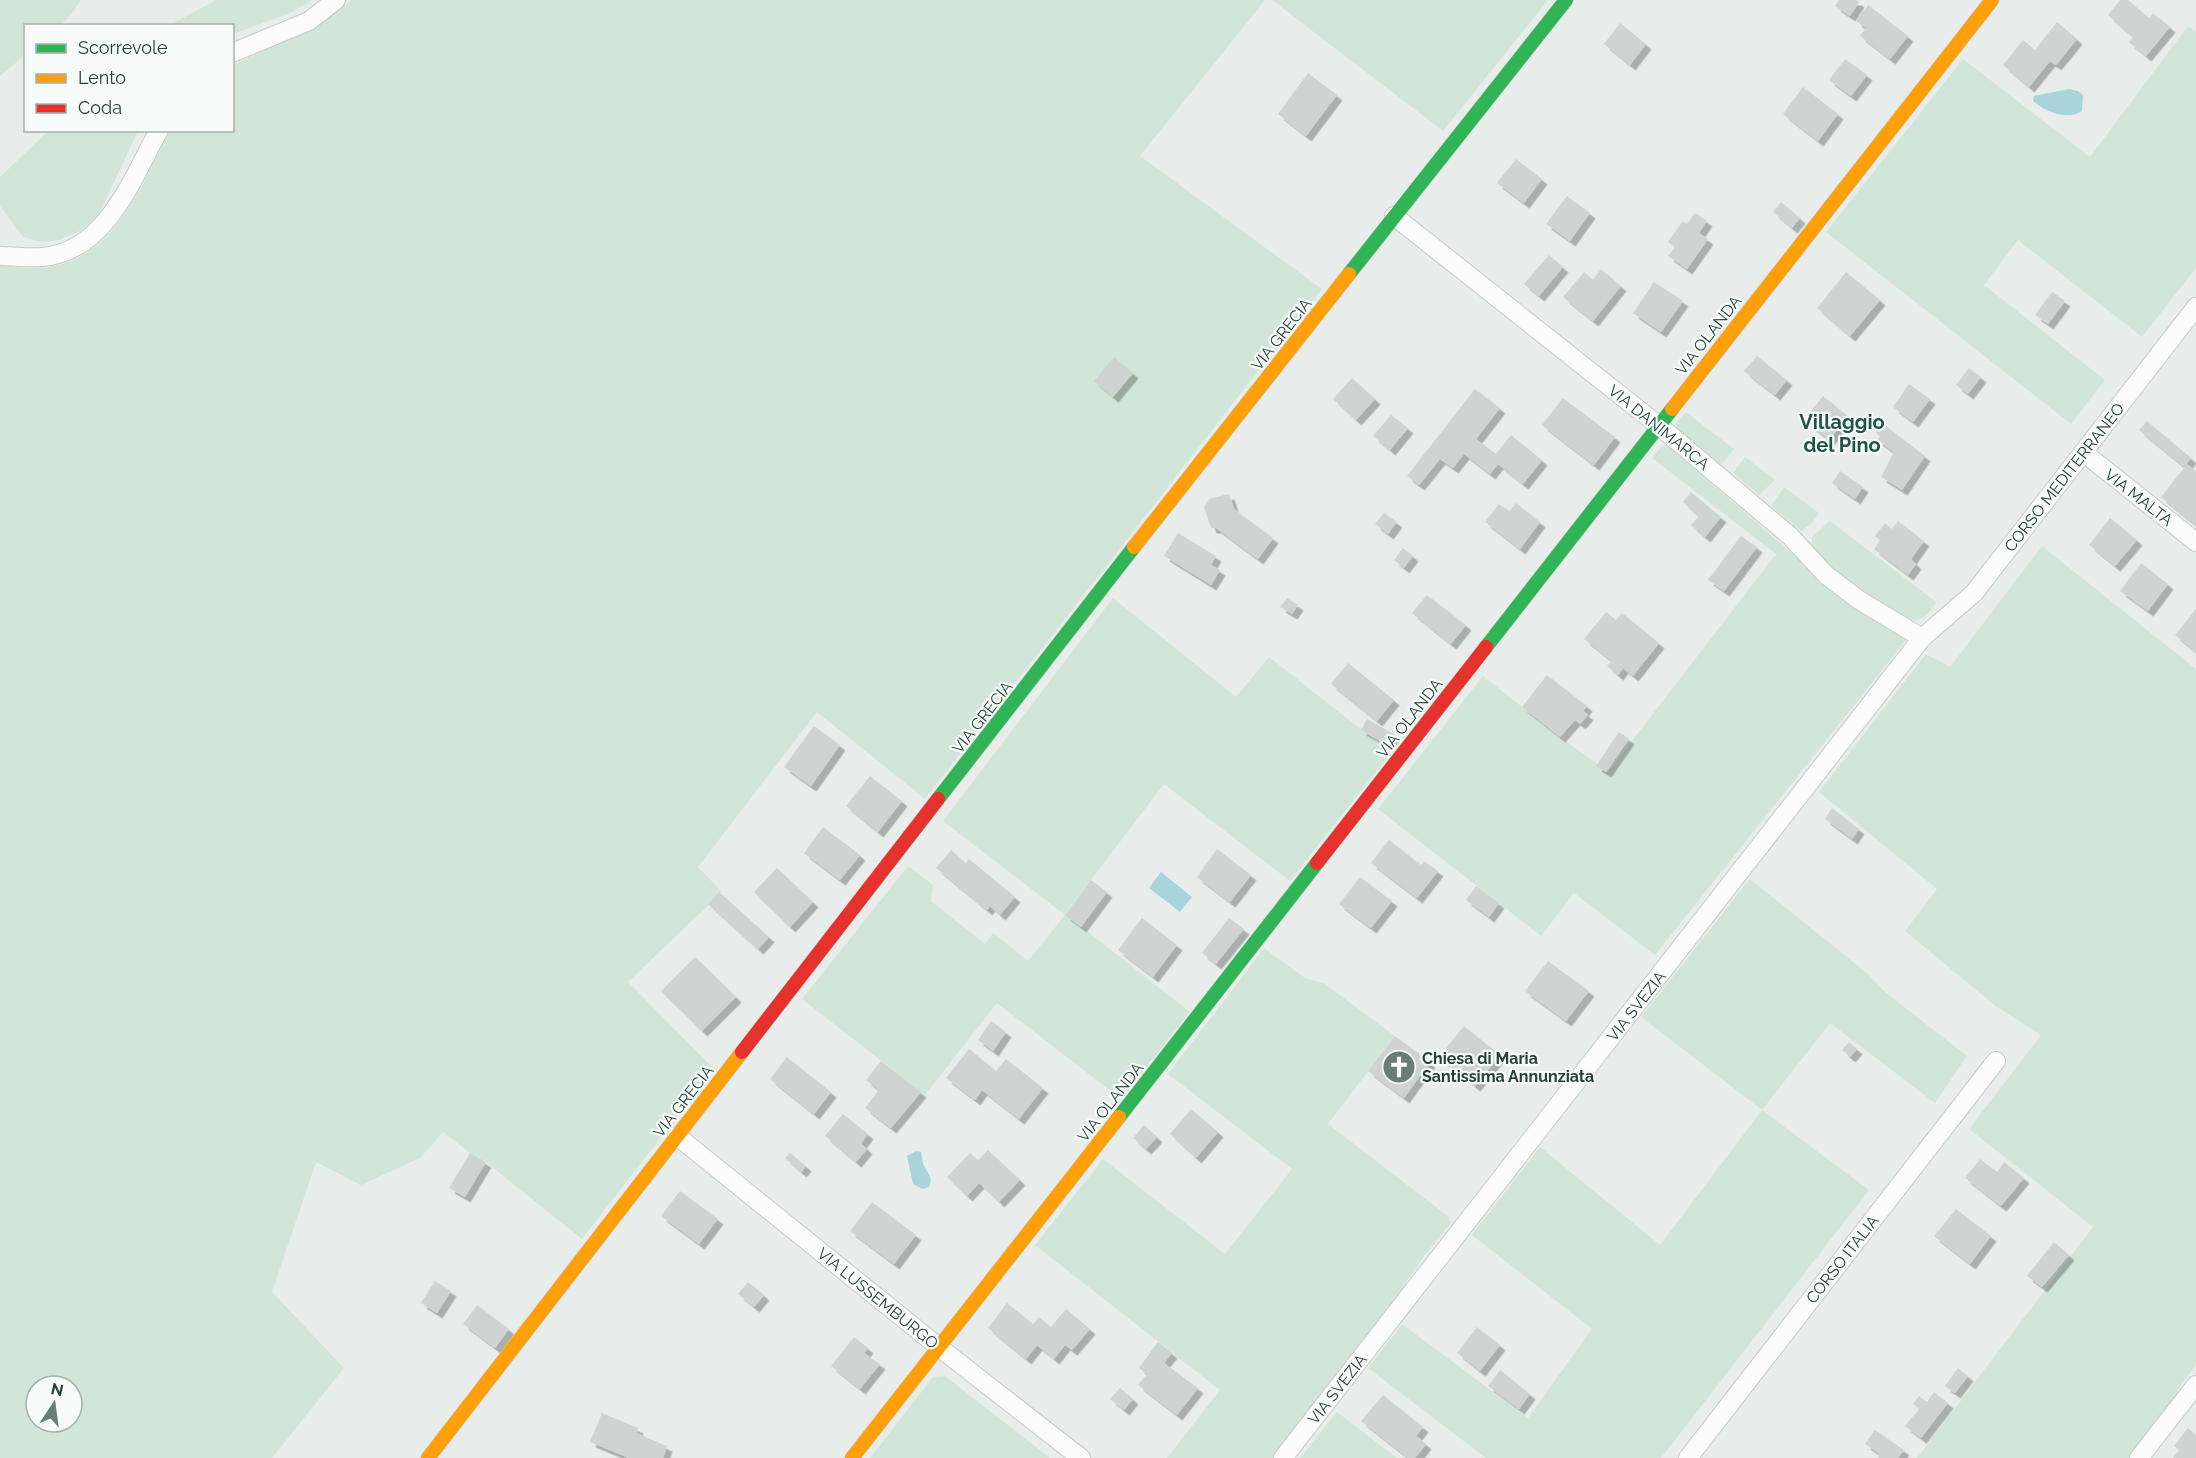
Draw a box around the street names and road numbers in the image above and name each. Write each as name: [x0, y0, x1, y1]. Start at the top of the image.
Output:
street label: VIA OLANDA: [1671, 292, 1745, 379]
street label: VIA GRECIA: [1247, 294, 1316, 374]
street label: VIA DANIMARCA: [1604, 381, 1713, 474]
street label: CORSO MEDITERRANEO: [2000, 399, 2128, 555]
street label: VIA MALTA: [2101, 465, 2177, 530]
street label: VIA OLANDA: [1372, 675, 1446, 762]
street label: VIA GRECIA: [948, 677, 1017, 757]
street label: VIA SVEZIA: [1603, 967, 1670, 1045]
street label: VIA OLANDA: [1073, 1059, 1147, 1146]
street label: VIA GRECIA: [649, 1061, 718, 1141]
street label: CORSO ITALIA: [1802, 1211, 1883, 1307]
street label: VIA LUSSEMBURGO: [813, 1244, 942, 1353]
street label: VIA SVEZIA: [1304, 1350, 1371, 1428]

